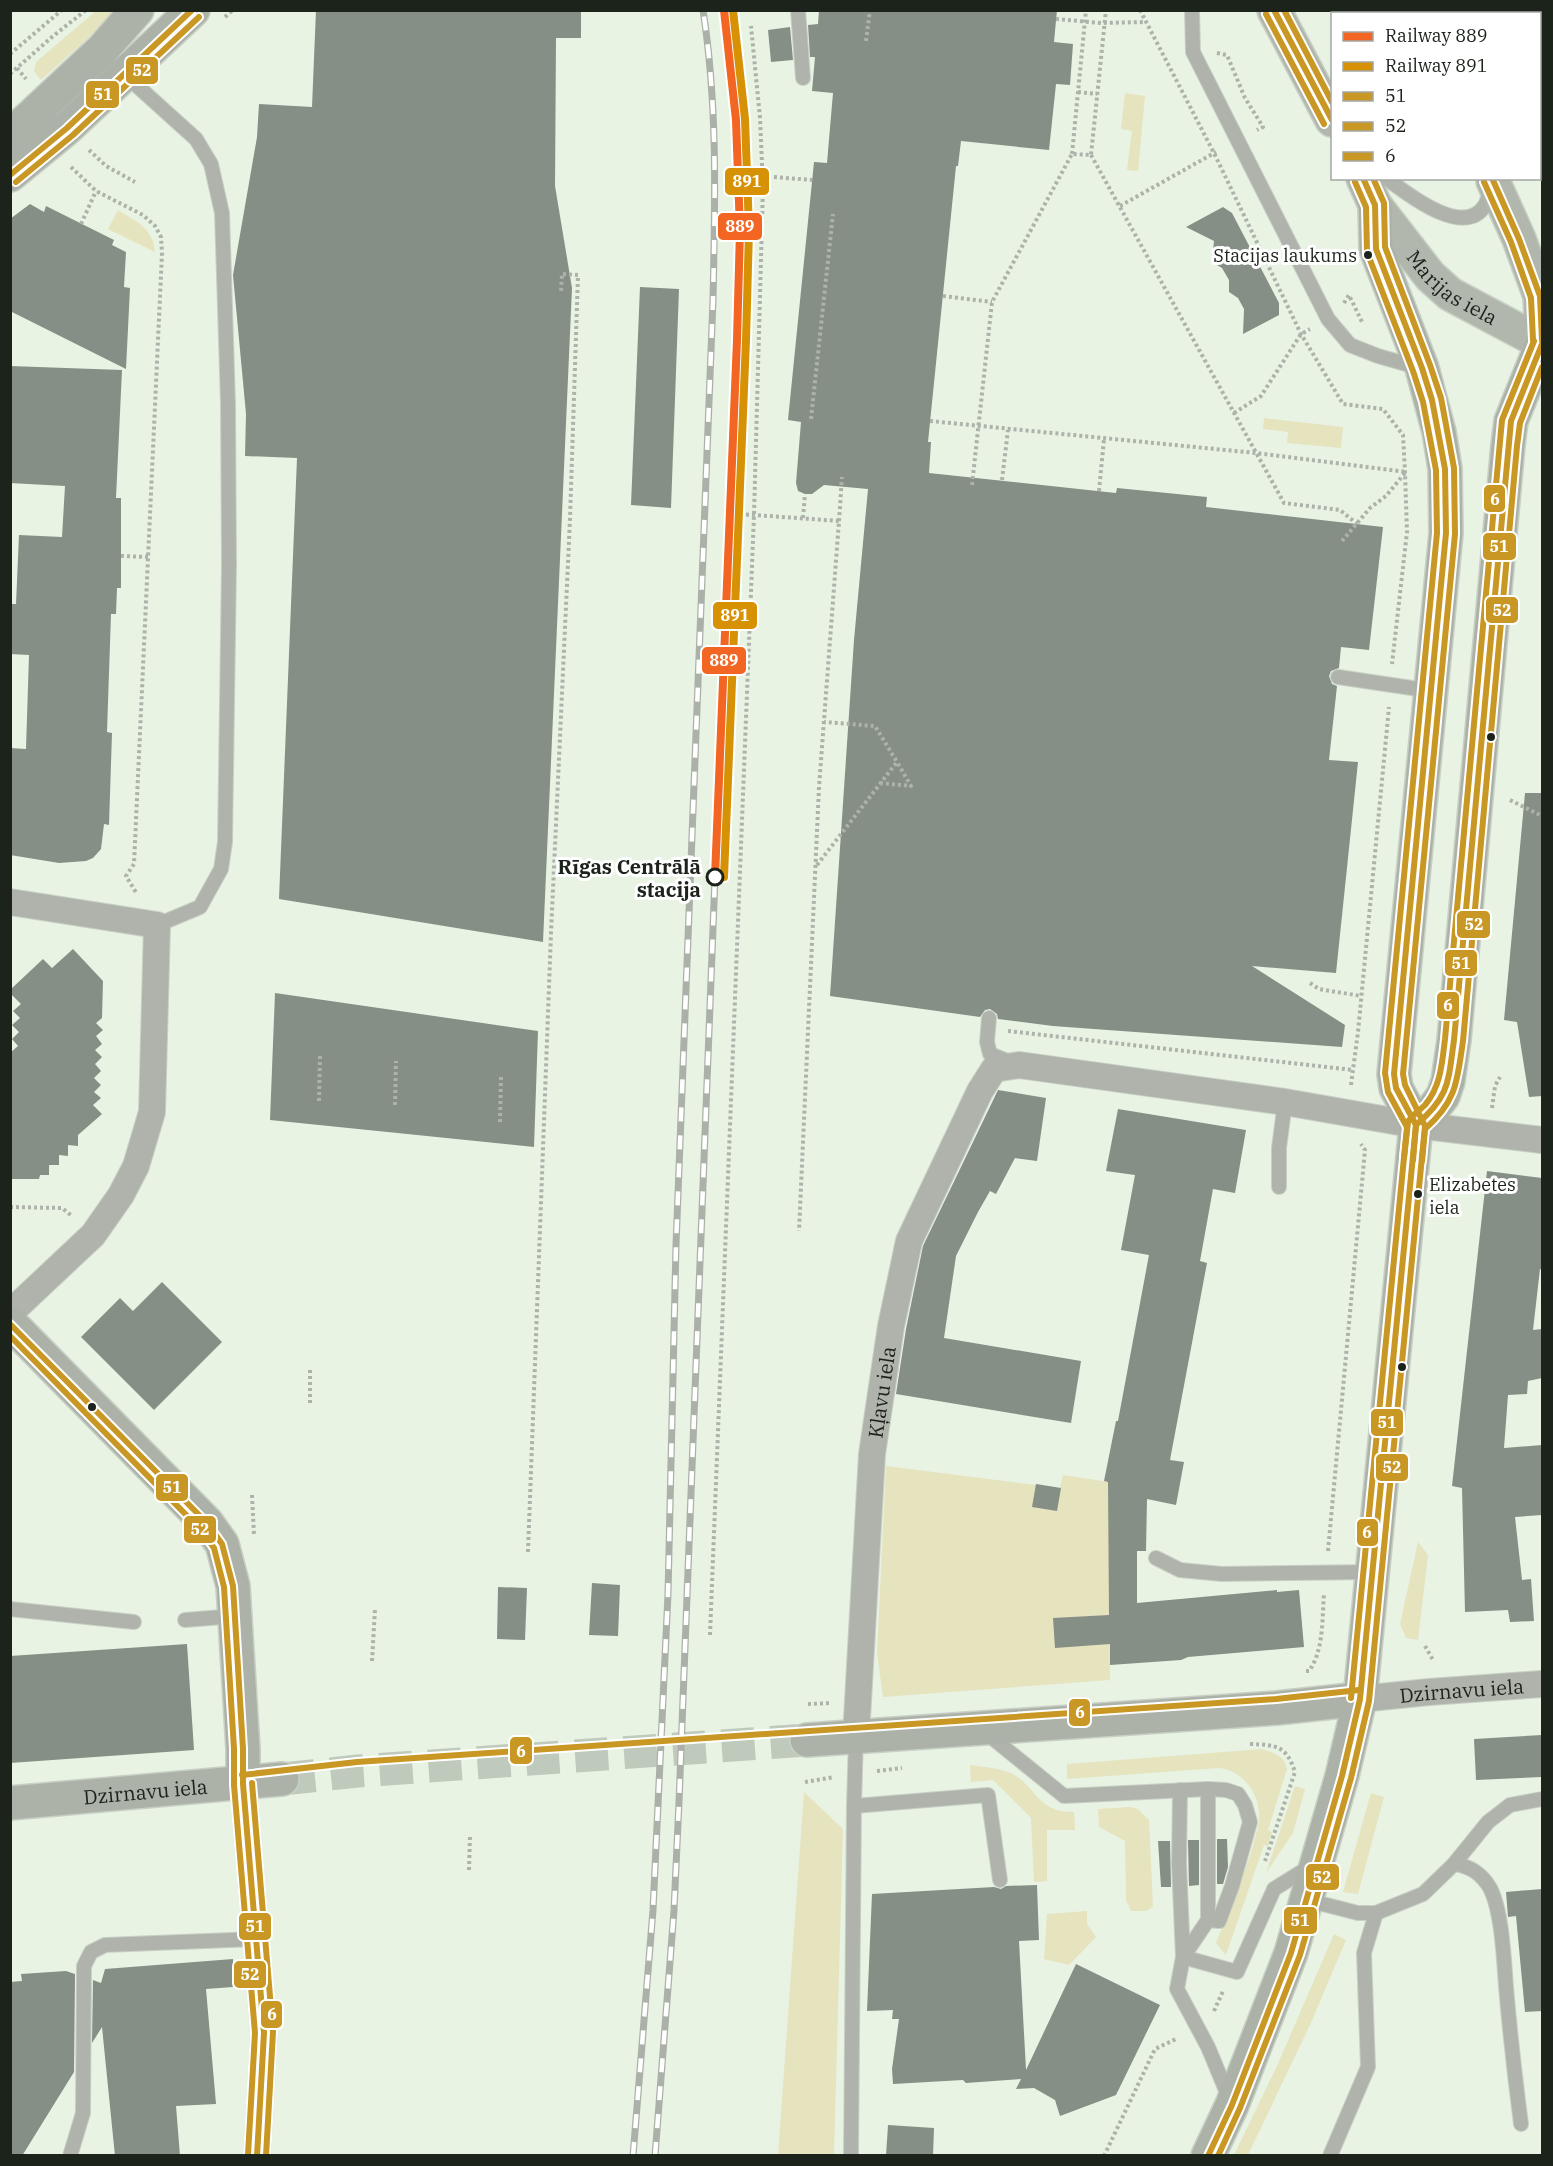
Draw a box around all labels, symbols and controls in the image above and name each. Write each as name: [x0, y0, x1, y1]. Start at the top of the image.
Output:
legend: [1331, 12, 1541, 180]
text: Railway 889: [1385, 24, 1488, 47]
text: Railway 891: [1385, 54, 1488, 77]
line badge: 52: [125, 56, 159, 85]
text: 52: [132, 60, 152, 80]
line badge: 51: [85, 80, 120, 109]
text: 51: [93, 84, 113, 104]
text: 51: [1385, 84, 1407, 107]
text: 52: [1385, 114, 1407, 137]
text: 6: [1385, 144, 1396, 167]
line badge: 891: [724, 167, 770, 196]
text: 891: [733, 171, 761, 191]
line badge: 889: [717, 212, 763, 241]
text: 889: [726, 216, 754, 236]
place label: Stacijas laukums: [1213, 244, 1357, 267]
street label: Marijas iela: [1401, 244, 1502, 330]
marker: Stacijas laukums: [1362, 249, 1374, 261]
line badge: 6: [1483, 484, 1506, 513]
text: 6: [1490, 489, 1500, 509]
line badge: 51: [1482, 532, 1517, 561]
text: 51: [1489, 536, 1509, 556]
line badge: 52: [1485, 596, 1519, 624]
text: 52: [1492, 600, 1512, 620]
line badge: 891: [712, 601, 758, 630]
text: 891: [721, 605, 749, 625]
line badge: 889: [701, 646, 747, 675]
text: 889: [710, 650, 738, 670]
unlabelled marker: [1485, 731, 1497, 743]
place label: Rīgas Centrālā stacija: [558, 853, 701, 903]
marker: Rīgas Centrālā stacija: [706, 868, 724, 886]
line badge: 52: [1456, 910, 1491, 939]
text: 52: [1464, 914, 1484, 934]
line badge: 51: [1444, 949, 1478, 977]
text: 51: [1451, 953, 1471, 973]
line badge: 6: [1436, 991, 1460, 1020]
text: 6: [1443, 995, 1453, 1015]
place label: Elizabetes iela: [1429, 1173, 1516, 1219]
marker: Elizabetes iela: [1412, 1188, 1424, 1200]
street label: Kļavu iela: [861, 1344, 901, 1440]
unlabelled marker: [1396, 1361, 1408, 1373]
unlabelled marker: [86, 1401, 98, 1413]
line badge: 51: [1370, 1408, 1404, 1437]
text: 51: [1377, 1412, 1397, 1432]
line badge: 52: [1375, 1453, 1409, 1482]
text: 52: [1382, 1457, 1402, 1477]
line badge: 51: [155, 1473, 189, 1502]
text: 51: [162, 1477, 182, 1497]
line badge: 52: [183, 1515, 217, 1544]
line badge: 6: [1356, 1518, 1379, 1547]
text: 52: [190, 1519, 210, 1539]
text: 6: [1362, 1522, 1372, 1542]
street label: Dzirnavu iela: [1398, 1672, 1525, 1708]
line badge: 6: [1068, 1698, 1091, 1727]
text: 6: [1075, 1702, 1085, 1722]
line badge: 6: [509, 1736, 533, 1765]
text: 6: [516, 1741, 526, 1761]
street label: Dzirnavu iela: [82, 1772, 209, 1810]
line badge: 52: [1305, 1863, 1340, 1891]
text: 52: [1312, 1867, 1332, 1887]
line badge: 51: [1283, 1906, 1318, 1935]
text: 51: [1290, 1910, 1310, 1930]
line badge: 51: [238, 1912, 272, 1941]
text: 51: [245, 1916, 265, 1936]
line badge: 52: [233, 1960, 267, 1989]
text: 52: [240, 1964, 260, 1984]
line badge: 6: [260, 2000, 283, 2029]
text: 6: [267, 2004, 277, 2024]

